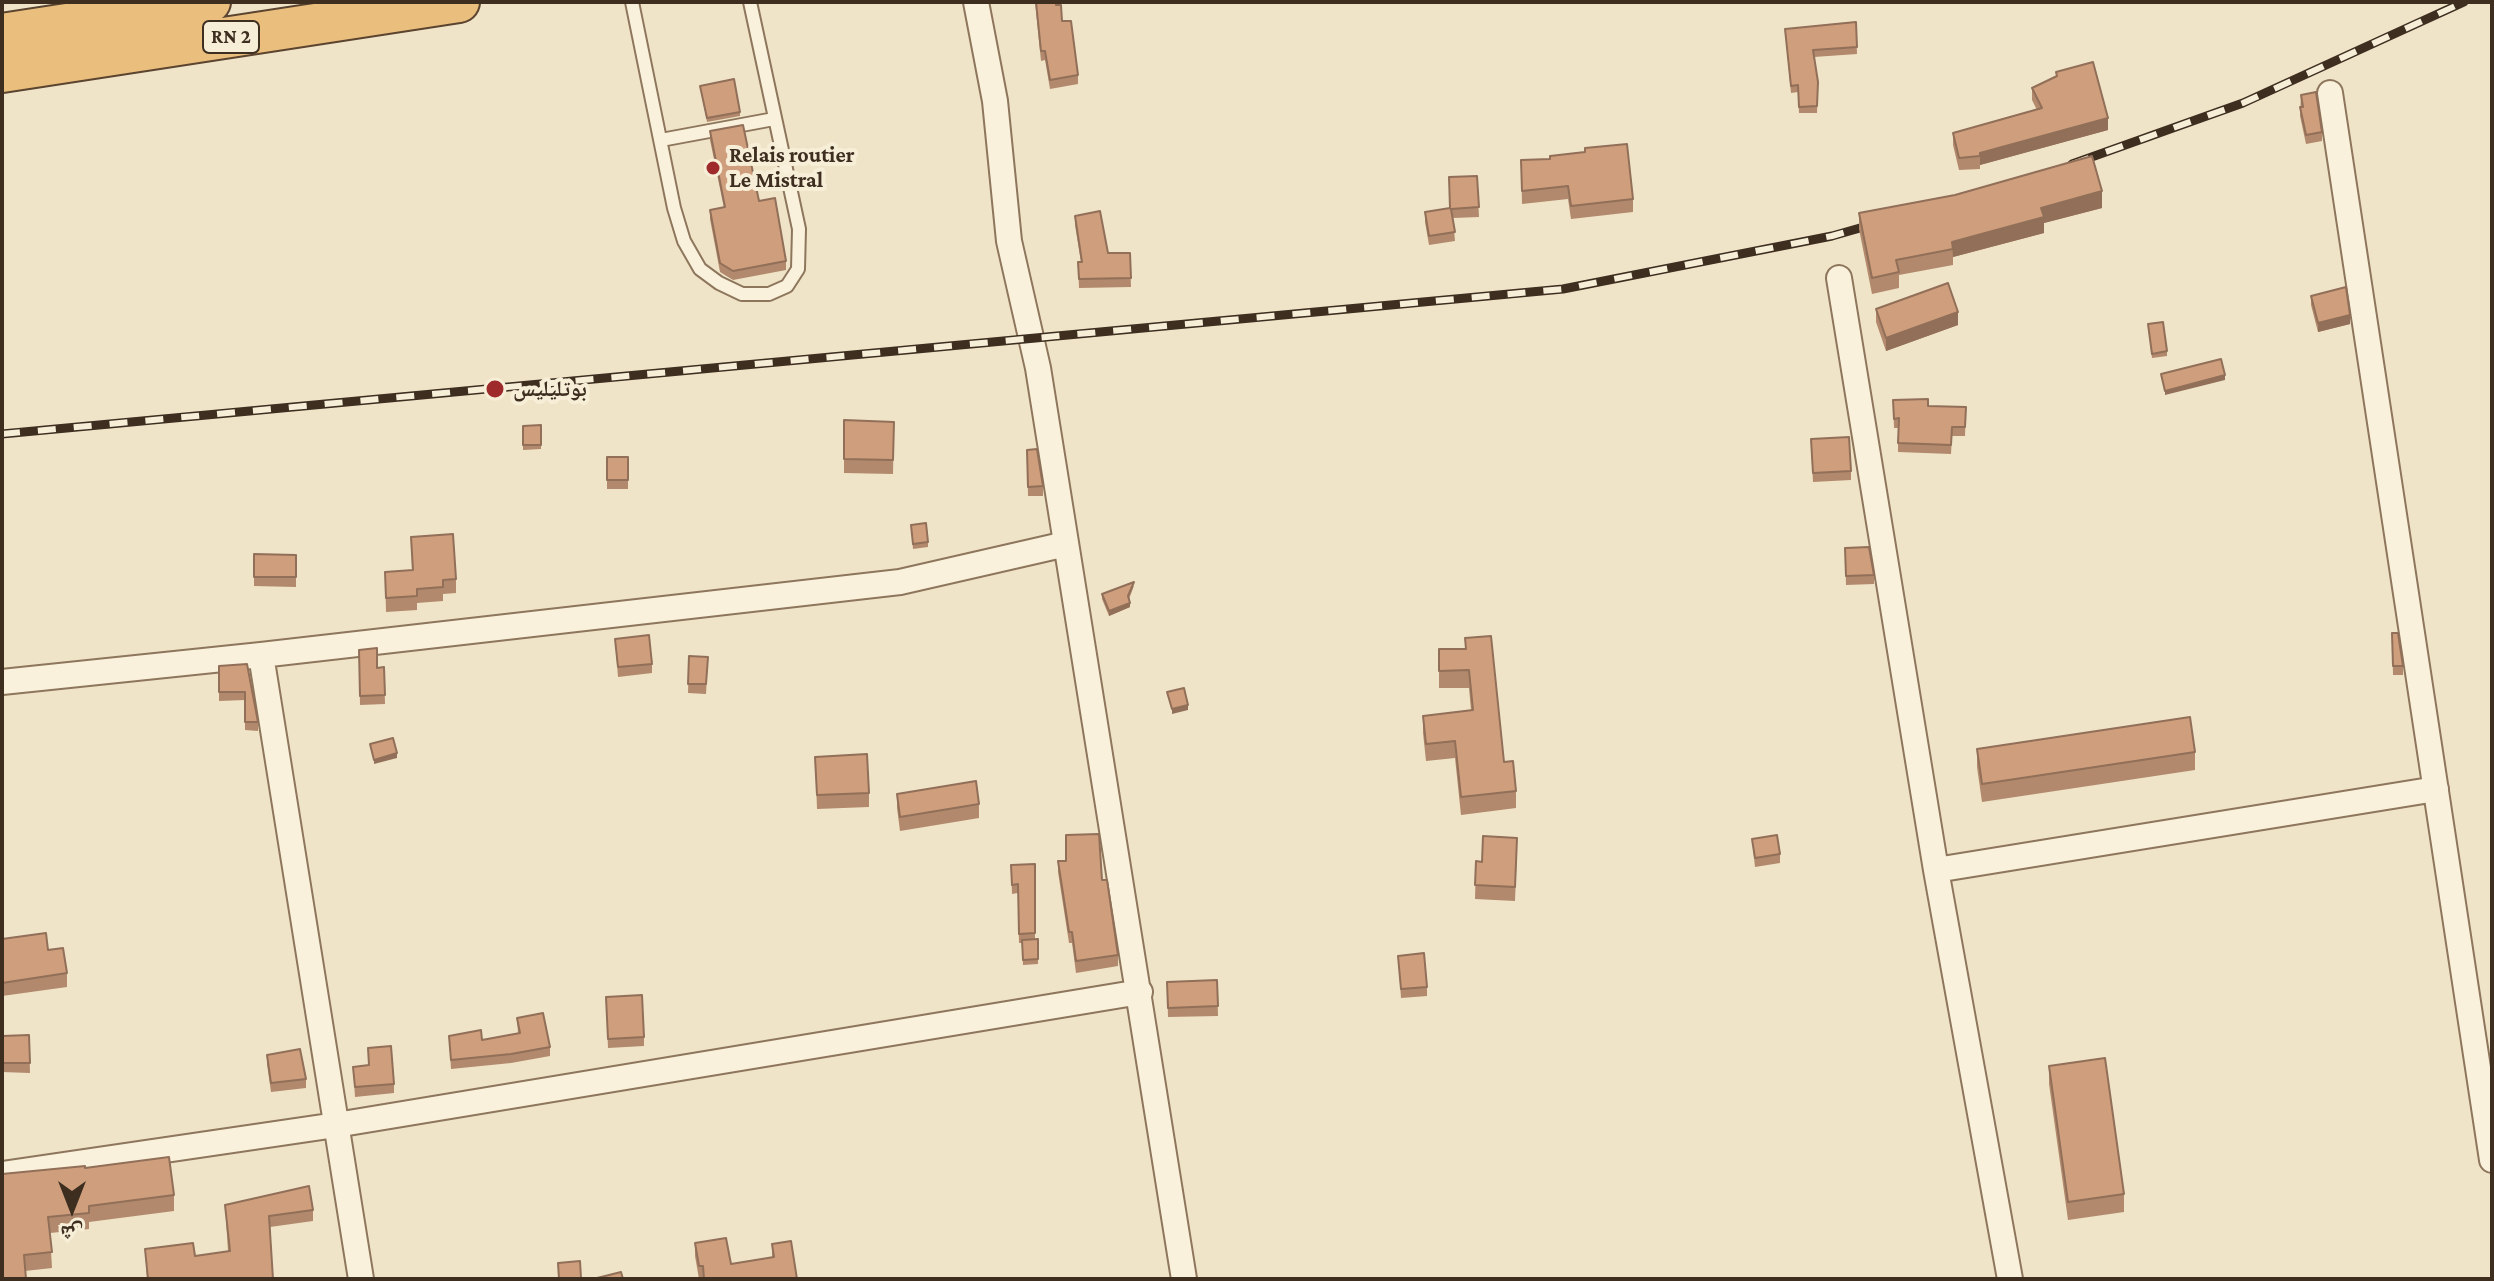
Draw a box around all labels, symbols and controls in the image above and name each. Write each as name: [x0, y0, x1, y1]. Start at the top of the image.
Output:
road number: RN 2: [203, 21, 259, 53]
place label: Relais routier Le Mistral: [729, 142, 854, 194]
marker: Relais routier Le Mistral: [704, 159, 722, 177]
place label: بوتليليس: [513, 376, 587, 402]
marker: بوتليليس: [484, 378, 506, 400]
north arrow: [32, 1169, 112, 1249]
text: ش: [60, 1221, 84, 1246]

